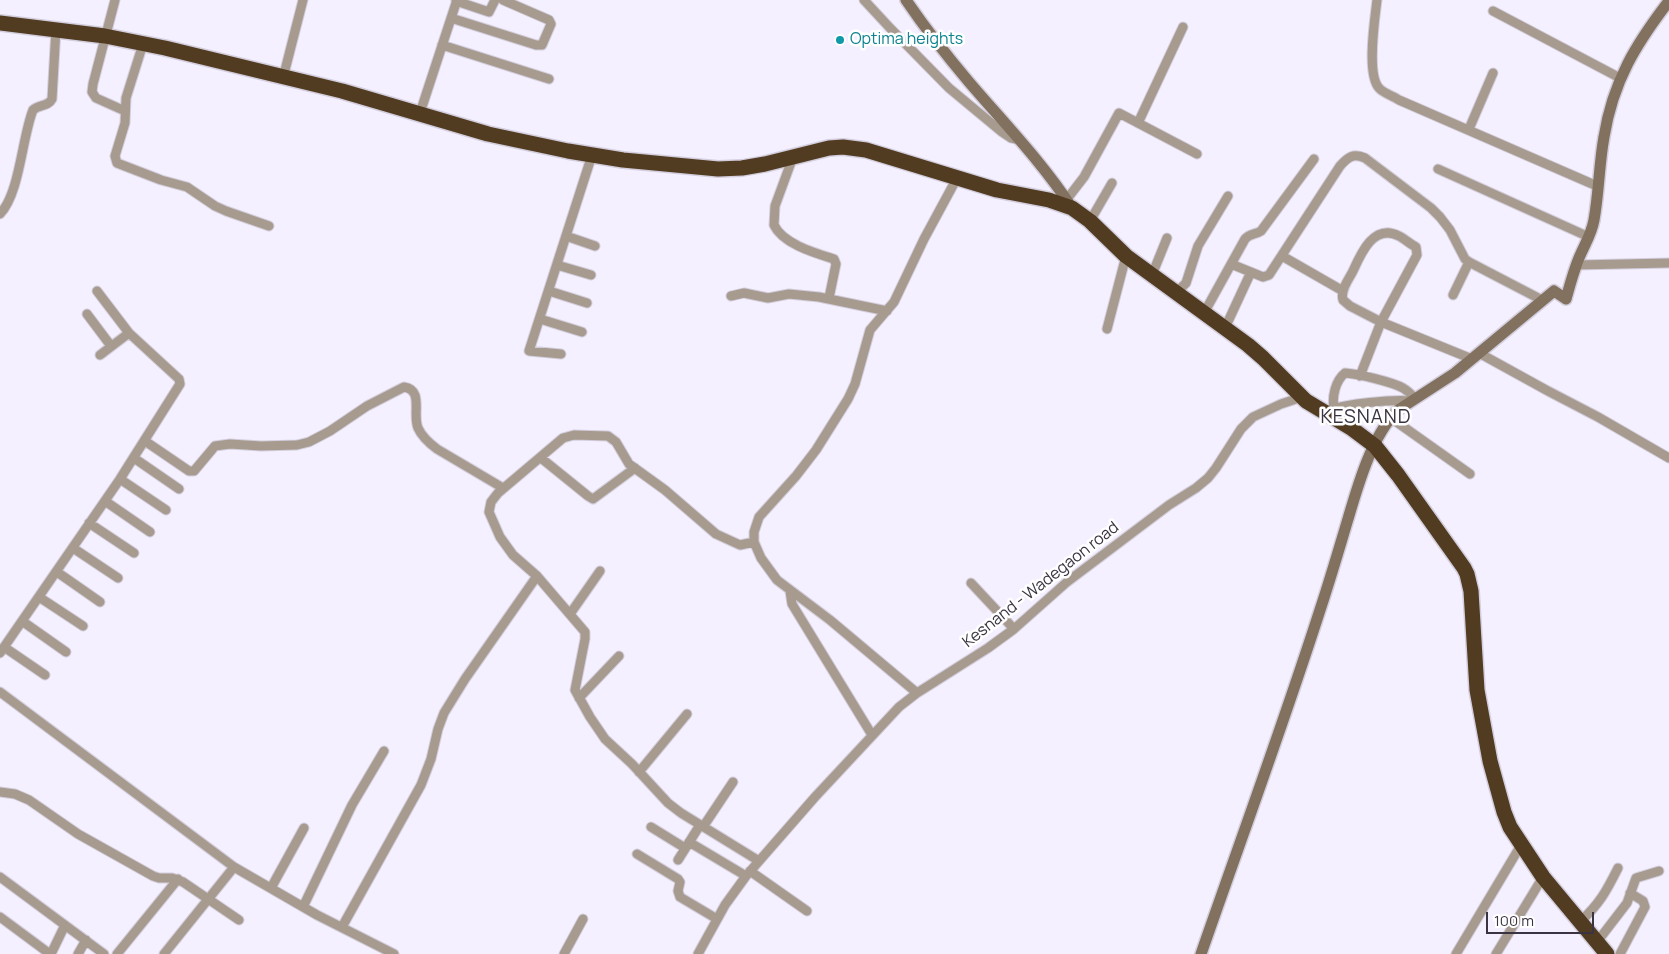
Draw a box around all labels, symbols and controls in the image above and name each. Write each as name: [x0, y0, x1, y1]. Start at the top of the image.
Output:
place label: Optima heights: [850, 30, 963, 50]
marker: Optima heights: [834, 34, 846, 46]
district label: KESNAND: [1320, 407, 1412, 429]
street label: Kesnand - Wadegaon road: [959, 518, 1123, 652]
scale bar: [1489, 902, 1596, 934]
text: 100 m: [1494, 910, 1534, 931]

